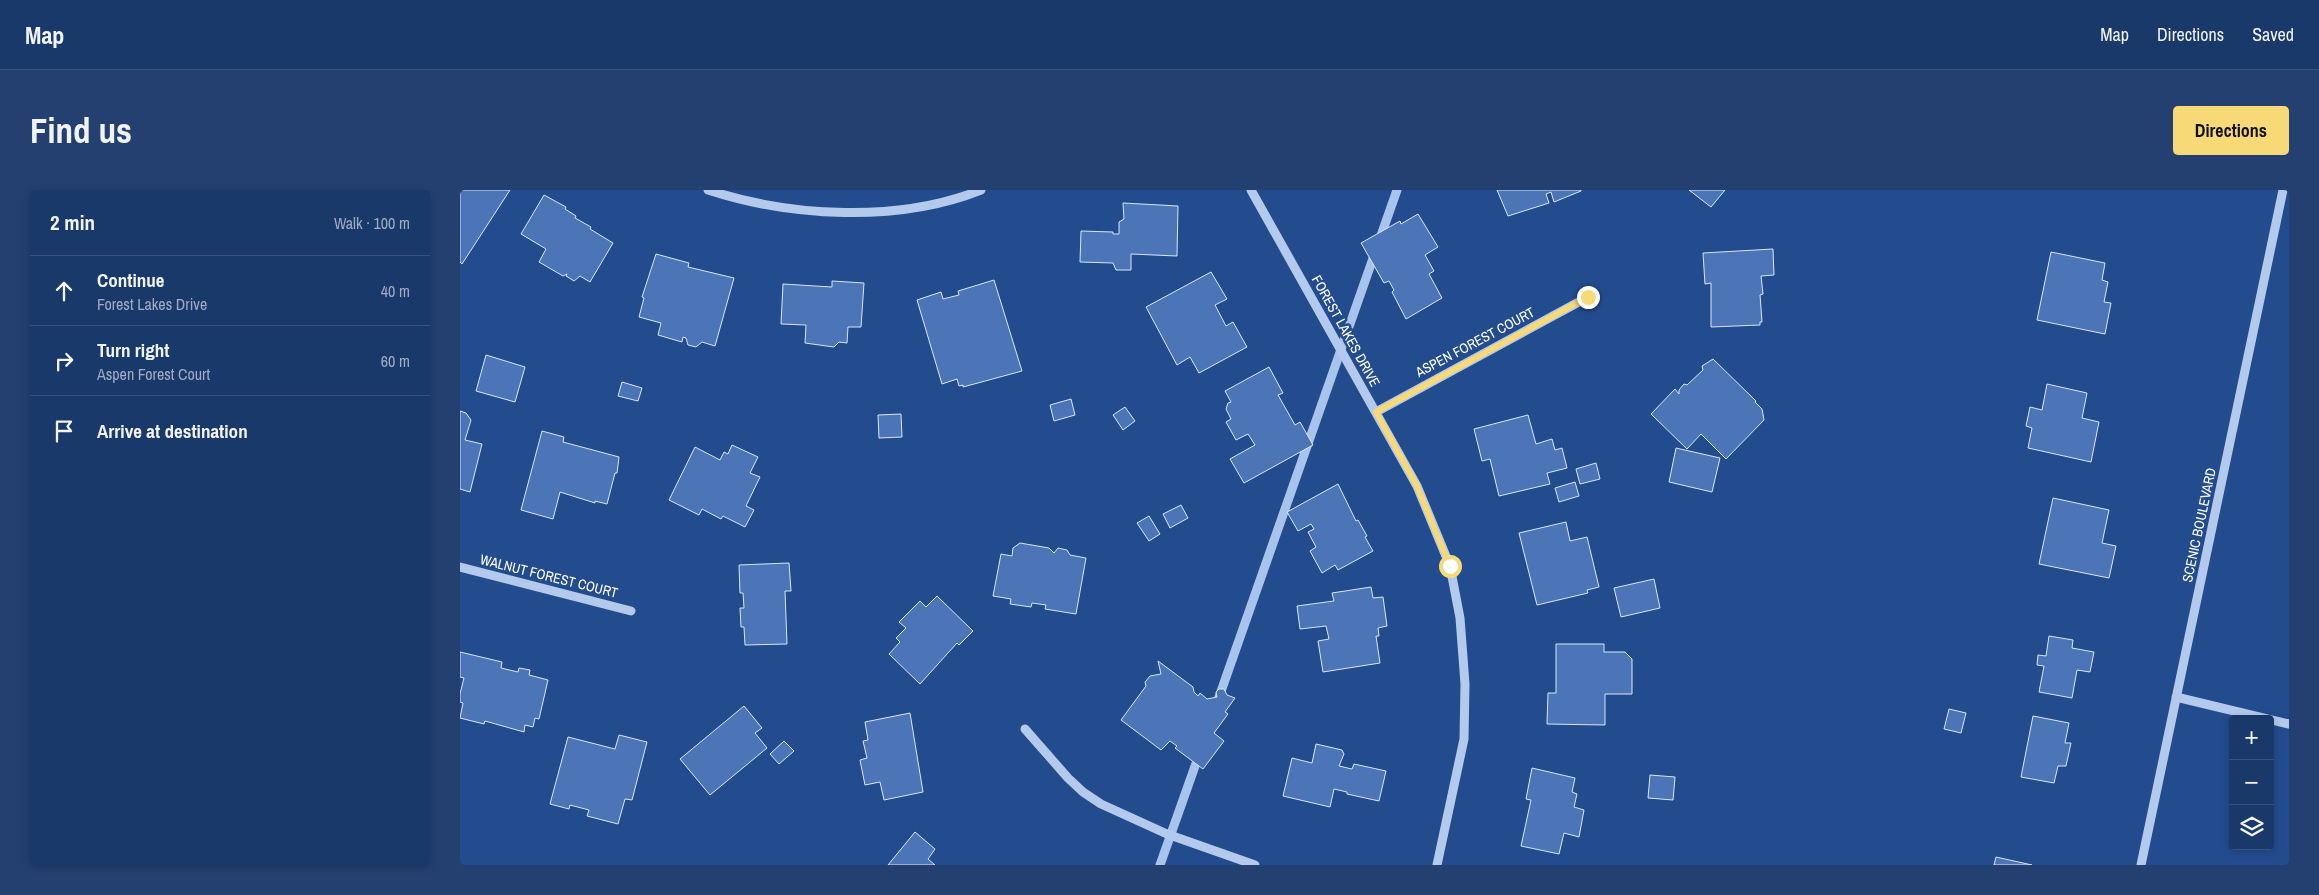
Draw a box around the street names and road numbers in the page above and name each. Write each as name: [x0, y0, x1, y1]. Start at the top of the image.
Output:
street label: FOREST LAKES DRIVE: [1308, 272, 1384, 390]
street label: ASPEN FOREST COURT: [1411, 303, 1538, 381]
street label: SCENIC BOULEVARD: [2178, 466, 2220, 584]
street label: WALNUT FOREST COURT: [478, 550, 620, 602]

